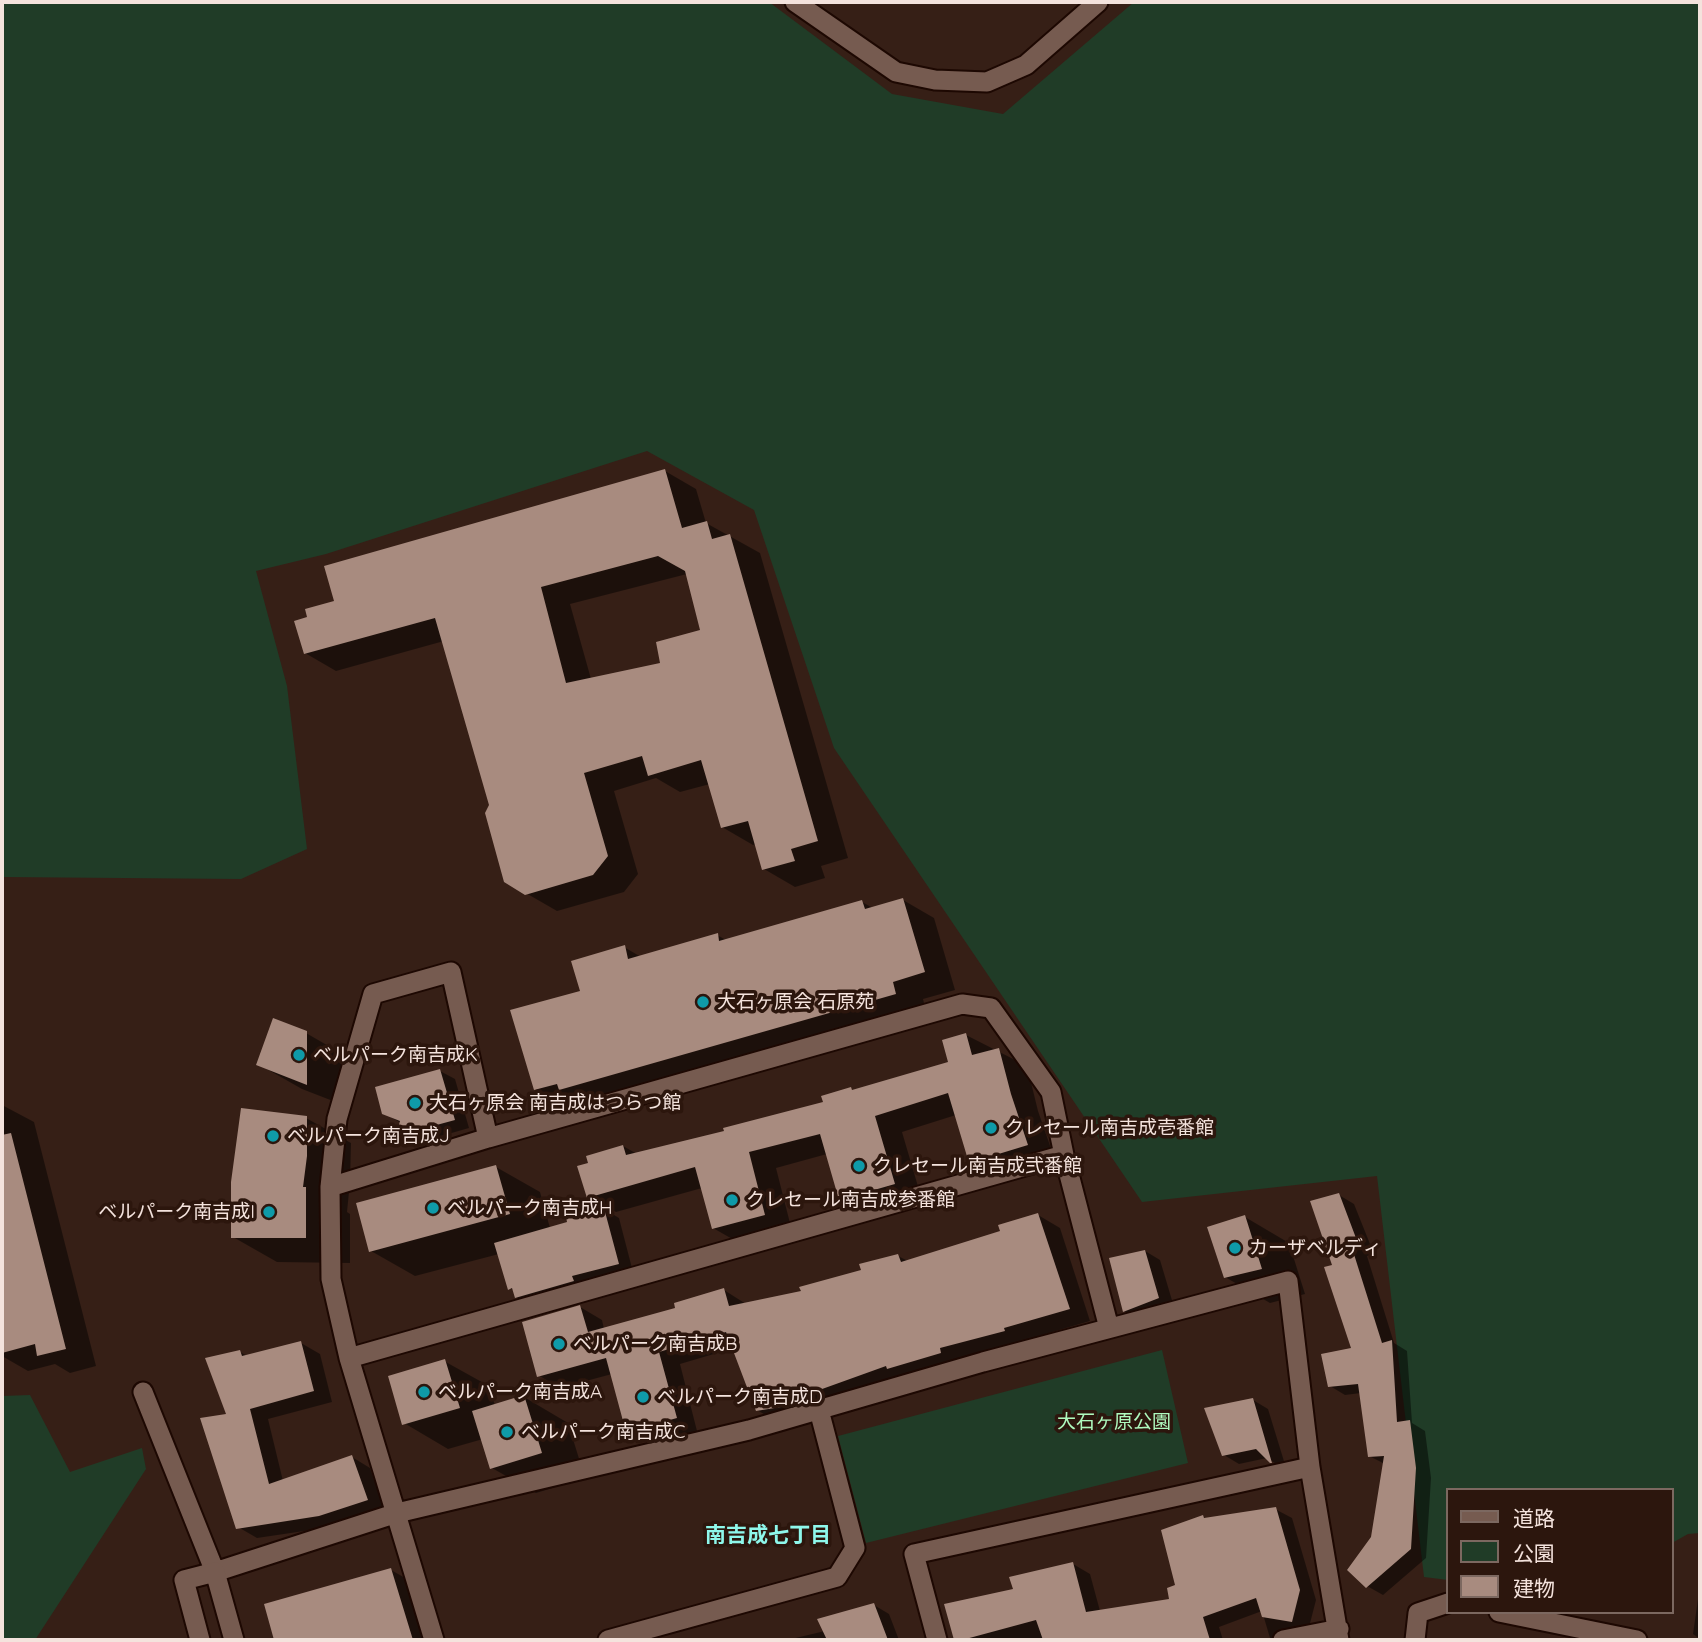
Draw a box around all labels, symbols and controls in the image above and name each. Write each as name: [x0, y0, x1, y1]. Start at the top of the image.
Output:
place label: 大石ヶ原会 石原苑: [717, 991, 874, 1013]
marker: 大石ヶ原会 石原苑: [695, 994, 711, 1010]
place label: ベルパーク南吉成K: [313, 1044, 478, 1066]
marker: ベルパーク南吉成K: [291, 1047, 307, 1063]
place label: 大石ヶ原会 南吉成はつらつ館: [429, 1092, 681, 1114]
marker: 大石ヶ原会 南吉成はつらつ館: [407, 1095, 423, 1111]
place label: クレセール南吉成壱番館: [1005, 1117, 1214, 1139]
marker: クレセール南吉成壱番館: [983, 1120, 999, 1136]
place label: ベルパーク南吉成J: [287, 1125, 450, 1147]
marker: ベルパーク南吉成J: [265, 1128, 281, 1144]
place label: クレセール南吉成弐番館: [873, 1155, 1082, 1177]
marker: クレセール南吉成弐番館: [851, 1158, 867, 1174]
place label: クレセール南吉成参番館: [746, 1189, 955, 1211]
marker: クレセール南吉成参番館: [724, 1192, 740, 1208]
place label: ベルパーク南吉成H: [447, 1197, 613, 1219]
marker: ベルパーク南吉成H: [425, 1200, 441, 1216]
place label: ベルパーク南吉成I: [98, 1201, 255, 1223]
marker: ベルパーク南吉成I: [261, 1204, 277, 1220]
place label: カーザベルディ: [1249, 1237, 1382, 1259]
marker: カーザベルディ: [1227, 1240, 1243, 1256]
place label: ベルパーク南吉成B: [573, 1333, 737, 1355]
marker: ベルパーク南吉成B: [551, 1336, 567, 1352]
place label: ベルパーク南吉成A: [438, 1381, 602, 1403]
marker: ベルパーク南吉成A: [416, 1384, 432, 1400]
place label: ベルパーク南吉成D: [657, 1386, 823, 1408]
marker: ベルパーク南吉成D: [635, 1389, 651, 1405]
park label: 大石ヶ原公園: [1057, 1411, 1171, 1433]
place label: ベルパーク南吉成C: [521, 1421, 685, 1443]
marker: ベルパーク南吉成C: [499, 1424, 515, 1440]
legend: [1446, 1488, 1674, 1614]
text: 道路: [1513, 1505, 1555, 1531]
district label: 南吉成七丁目: [705, 1523, 831, 1549]
text: 公園: [1513, 1540, 1555, 1566]
text: 建物: [1513, 1575, 1555, 1601]

